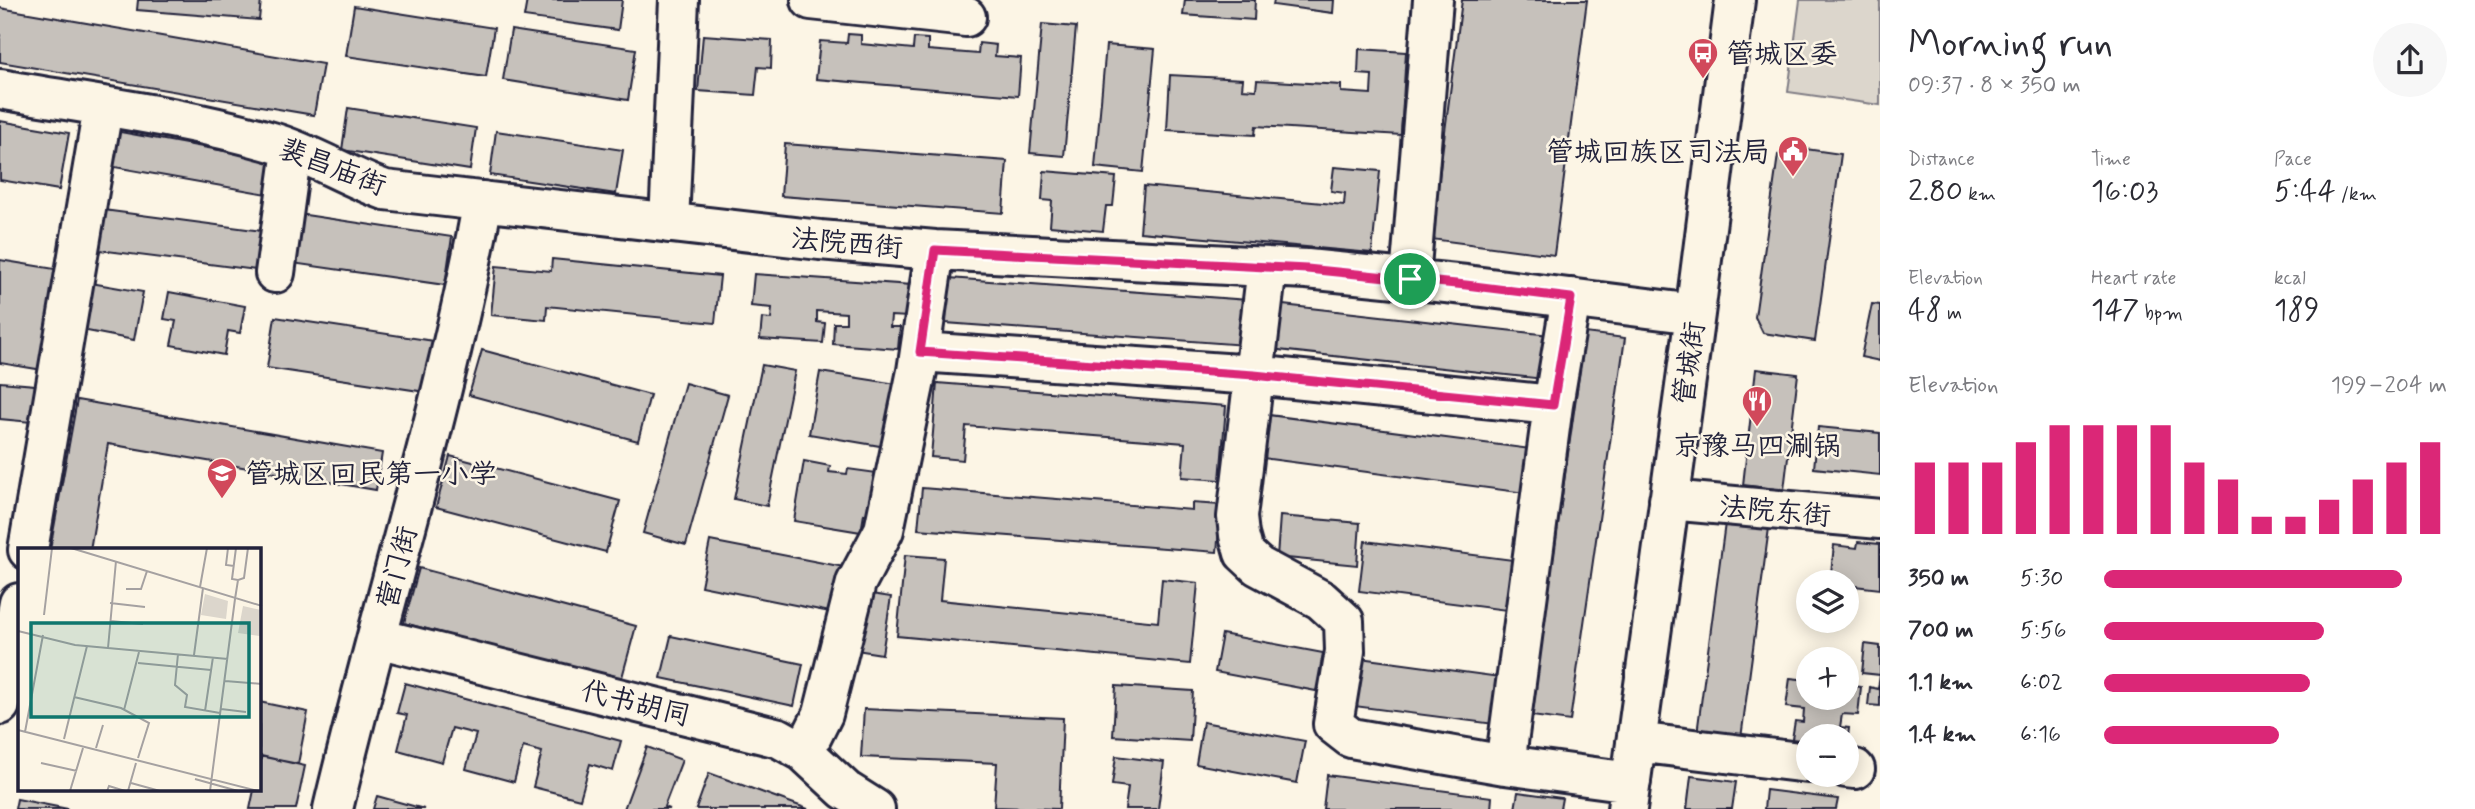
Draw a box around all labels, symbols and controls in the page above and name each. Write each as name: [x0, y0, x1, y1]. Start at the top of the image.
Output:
text: Morning run: [1908, 20, 2113, 69]
button: share: [2373, 23, 2447, 97]
bus stop icon: 管城区委: [1686, 36, 1720, 80]
place label: 管城区委: [1726, 37, 1838, 74]
text: 09:37 · 8 × 350 m: [1908, 71, 2081, 101]
street label: 裴昌庙街: [273, 131, 391, 206]
public building icon: 管城回族区司法局: [1776, 134, 1810, 178]
place label: 管城回族区司法局: [1546, 135, 1770, 172]
text: Distance: [1908, 147, 1975, 172]
text: Time: [2091, 147, 2131, 172]
text: Pace: [2274, 147, 2312, 172]
text: 2.80: [1908, 172, 1963, 211]
text: 16:03: [2091, 172, 2158, 211]
text: 5:44: [2274, 172, 2336, 211]
text: km: [1963, 182, 1996, 207]
text: /km: [2336, 182, 2377, 207]
street label: 法院西街: [789, 221, 904, 268]
pin: [1380, 249, 1440, 309]
icon: arrive: [1391, 260, 1429, 298]
text: Elevation: [1908, 266, 1983, 291]
text: Heart rate: [2091, 266, 2176, 291]
text: kcal: [2274, 266, 2306, 291]
text: 48: [1908, 291, 1942, 330]
text: 147: [2091, 291, 2139, 330]
text: 189: [2274, 291, 2320, 330]
text: m: [1942, 301, 1962, 326]
text: bpm: [2139, 301, 2183, 326]
street label: 管城街: [1666, 319, 1715, 408]
text: Elevation: [1908, 371, 1999, 401]
text: 199–204 m: [2331, 371, 2447, 401]
restaurant icon: 京豫马四涮锅: [1740, 384, 1774, 428]
place label: 京豫马四涮锅: [1673, 429, 1841, 466]
school or university icon: 管城区回民第一小学: [205, 456, 239, 500]
place label: 管城区回民第一小学: [245, 457, 497, 494]
street label: 法院东街: [1717, 489, 1832, 536]
street label: 营门街: [370, 522, 427, 613]
inset map: [18, 548, 261, 792]
text: 350 m: [1908, 564, 1969, 594]
text: 5:30: [2020, 564, 2064, 594]
map controls: [1796, 570, 1859, 787]
button: layers: [1796, 570, 1859, 633]
text: 700 m: [1908, 616, 1973, 646]
text: 5:56: [2020, 616, 2066, 646]
button: +: [1796, 647, 1859, 710]
text: 1.1 km: [1908, 668, 1973, 698]
text: 6:02: [2020, 668, 2063, 698]
street label: 代书胡同: [577, 673, 694, 736]
text: 1.4 km: [1908, 720, 1976, 750]
text: 6:16: [2020, 720, 2061, 750]
button: −: [1796, 724, 1859, 787]

